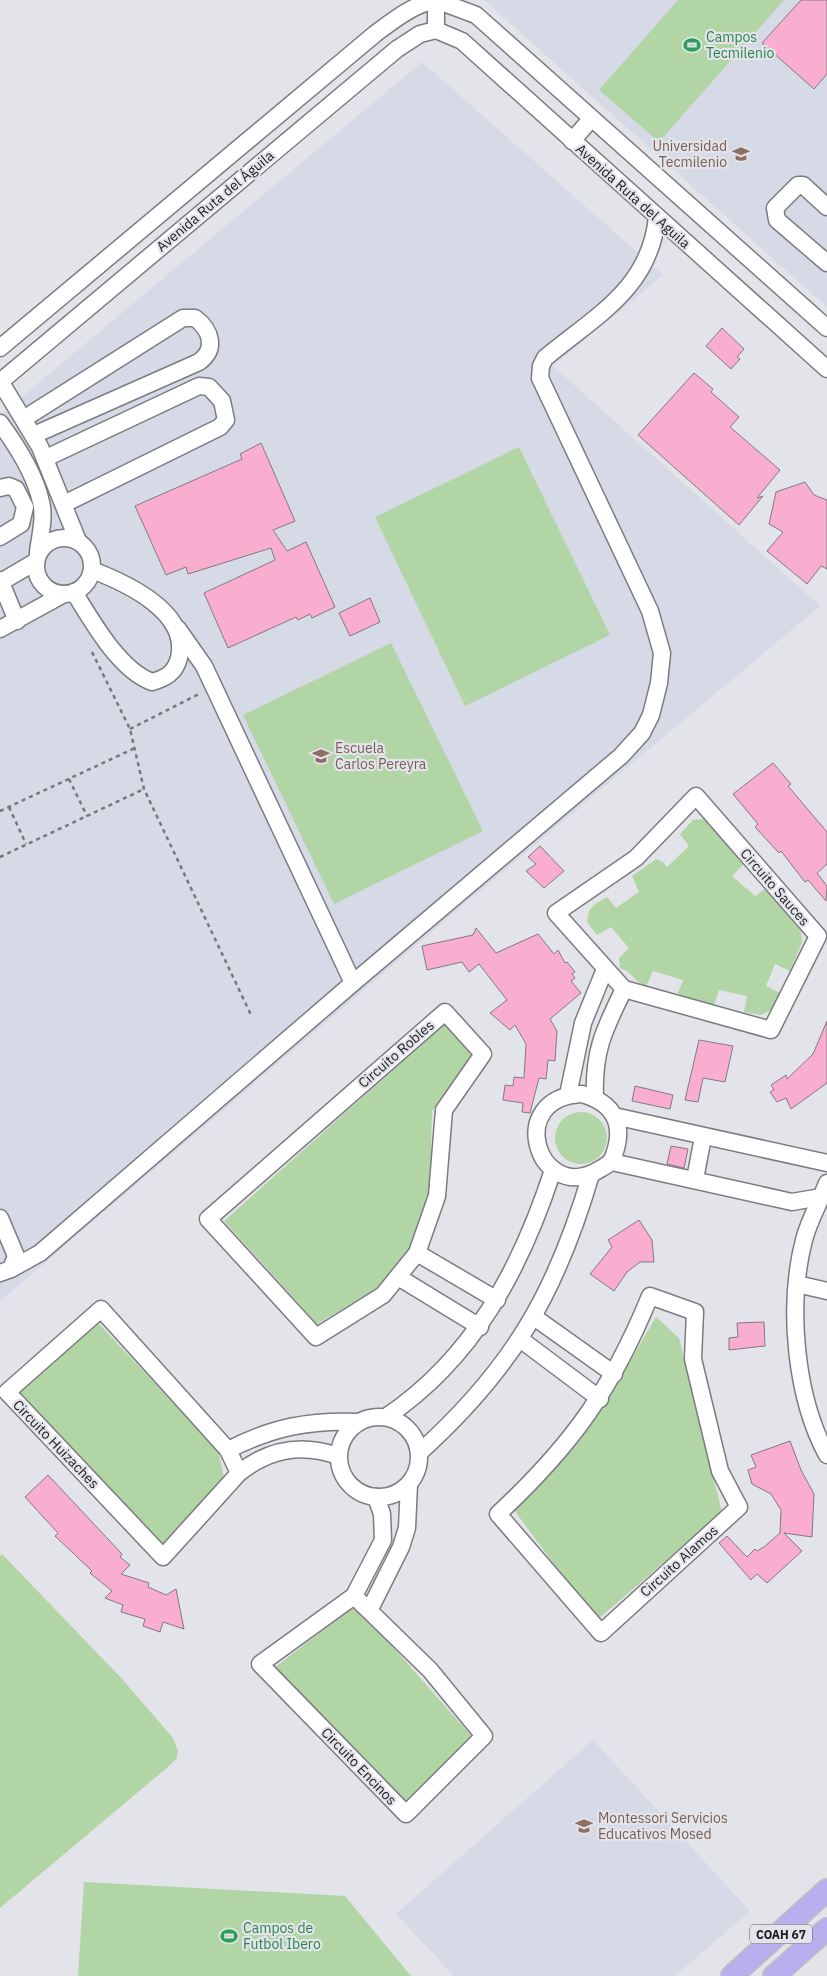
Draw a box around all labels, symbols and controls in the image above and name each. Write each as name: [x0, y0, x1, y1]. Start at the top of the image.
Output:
place label: Campos Tecmilenio: [706, 28, 774, 62]
sports icon: Campos Tecmilenio: [682, 35, 702, 55]
place label: Universidad Tecmilenio: [652, 137, 727, 171]
street label: Avenida Ruta del Aguila: [572, 140, 694, 253]
school or university icon: Universidad Tecmilenio: [731, 144, 751, 164]
street label: Avenida Ruta del Águila: [152, 145, 278, 255]
place label: Escuela Carlos Pereyra: [335, 739, 427, 773]
school or university icon: Escuela Carlos Pereyra: [311, 746, 331, 766]
street label: Circuito Sauces: [736, 845, 814, 930]
street label: Circuito Robles: [354, 1016, 438, 1092]
street label: Circuito Huizaches: [9, 1396, 103, 1492]
street label: Circuito Alamos: [636, 1521, 722, 1601]
street label: Circuito Encinos: [317, 1723, 401, 1809]
place label: Montessori Servicios Educativos Mosed: [598, 1809, 728, 1843]
school or university icon: Montessori Servicios Educativos Mosed: [574, 1816, 594, 1836]
place label: Campos de Futbol Ibero: [243, 1919, 321, 1953]
road number: COAH 67: [750, 1925, 812, 1944]
sports icon: Campos de Futbol Ibero: [219, 1926, 239, 1946]

